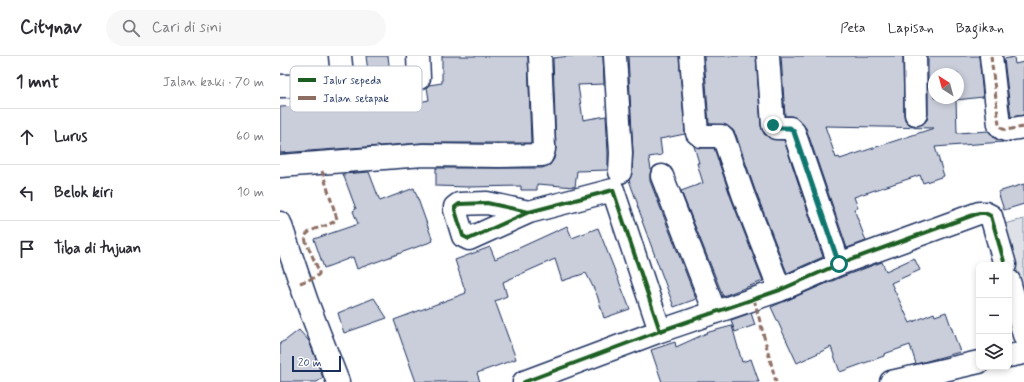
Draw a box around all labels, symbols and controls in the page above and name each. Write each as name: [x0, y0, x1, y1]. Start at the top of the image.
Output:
search box: [106, 10, 386, 46]
text: Citynav: [20, 15, 82, 40]
icon: search: [120, 17, 142, 39]
text: Cari di sini: [152, 18, 222, 38]
text: Peta: [840, 19, 866, 37]
text: Lapisan: [888, 19, 934, 37]
text: Bagikan: [956, 19, 1004, 37]
legend: [290, 66, 422, 112]
north arrow: [928, 68, 964, 104]
text: 1 mnt: [16, 71, 59, 93]
text: Jalan kaki · 70 m: [163, 74, 264, 91]
text: Jalur sepeda: [323, 74, 381, 88]
text: Jalan setapak: [323, 92, 389, 106]
route end: [764, 116, 782, 134]
icon: ahead: [16, 126, 38, 148]
text: Lurus: [54, 127, 87, 147]
text: 60 m: [236, 128, 264, 145]
icon: left: [16, 182, 38, 204]
text: Belok kiri: [54, 183, 113, 203]
text: 10 m: [237, 184, 264, 201]
icon: arrive: [16, 238, 38, 260]
text: Tiba di tujuan: [54, 239, 141, 259]
route start: [830, 255, 848, 273]
map controls: [976, 262, 1012, 370]
button: +: [976, 262, 1012, 298]
button: −: [976, 298, 1012, 334]
button: layers: [976, 334, 1012, 370]
scale bar: [292, 354, 341, 373]
text: 20 m: [298, 356, 321, 370]

